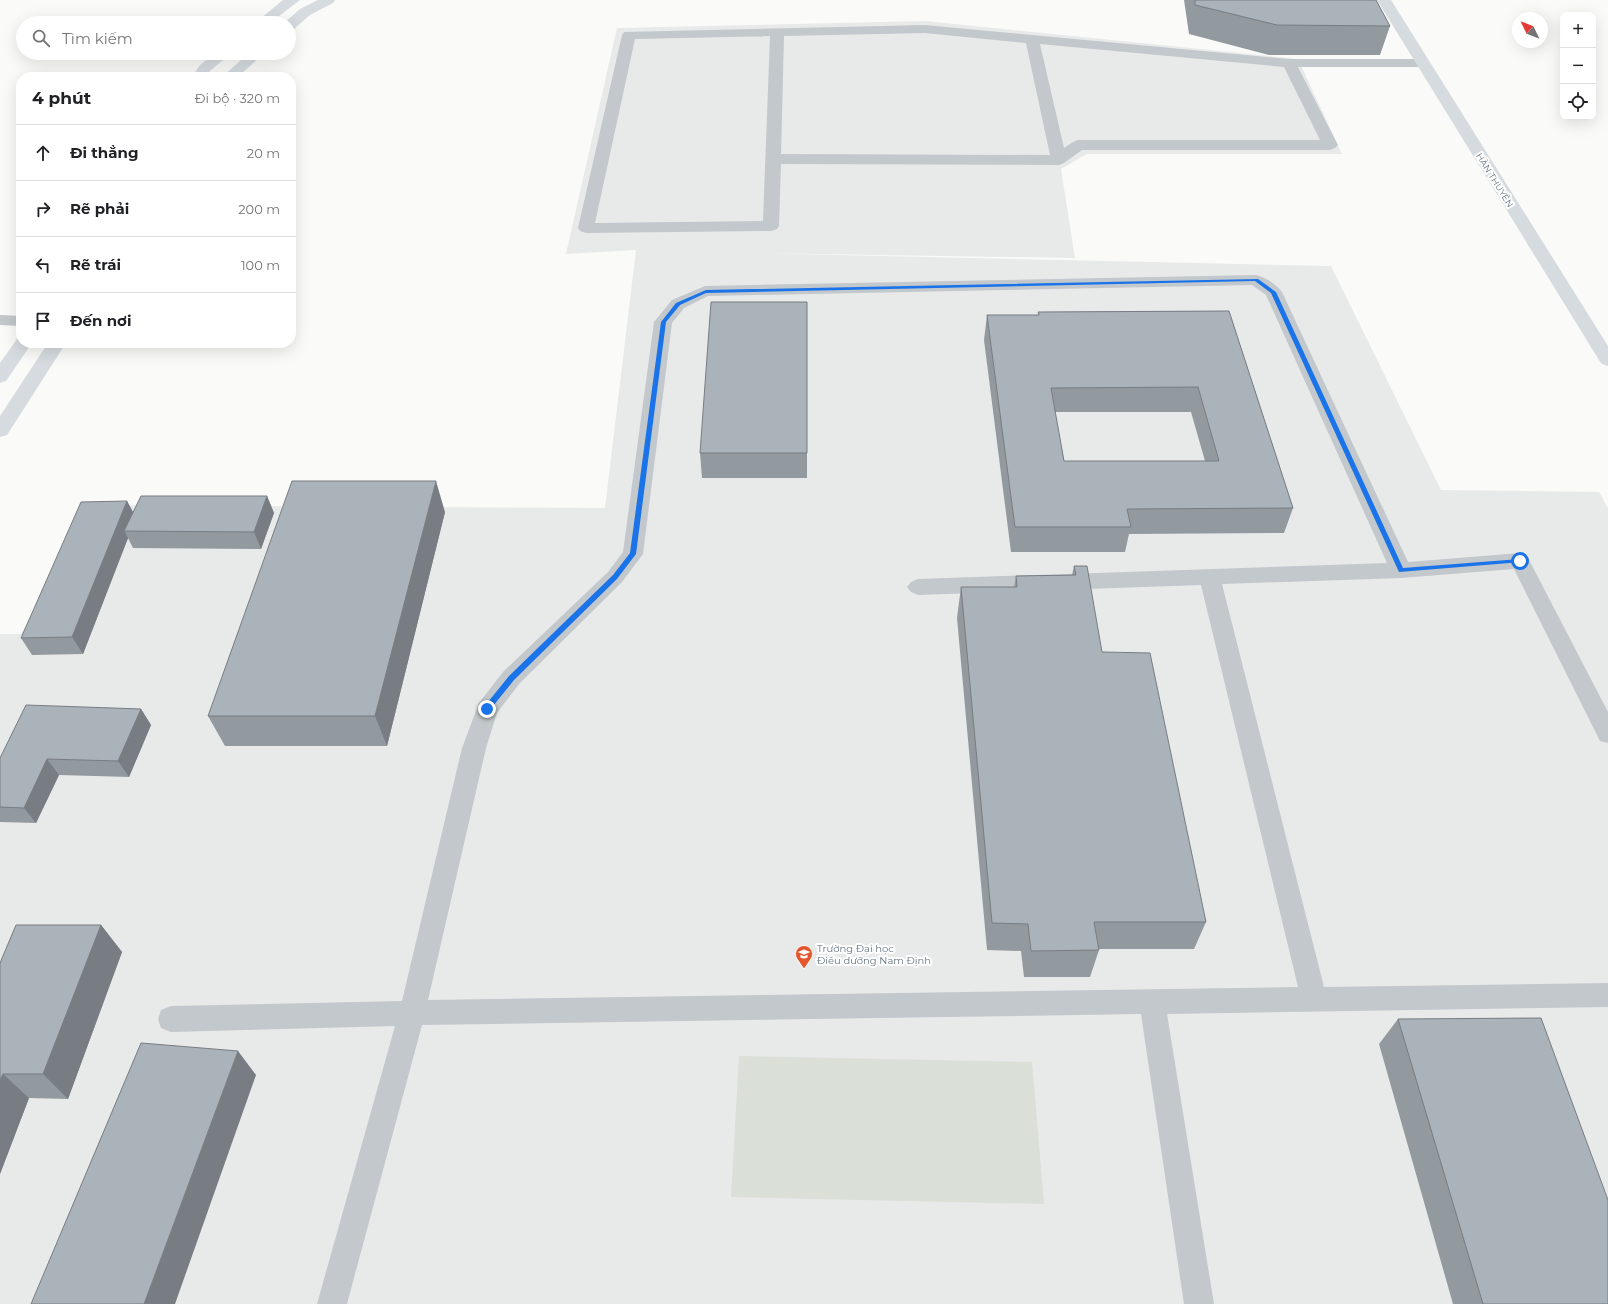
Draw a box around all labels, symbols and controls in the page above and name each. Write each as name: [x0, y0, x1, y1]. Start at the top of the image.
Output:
north arrow: [1512, 12, 1548, 48]
map controls: [1560, 12, 1596, 120]
button: +: [1560, 12, 1596, 48]
search box: [16, 16, 296, 60]
icon: search: [30, 27, 52, 49]
text: Tìm kiếm: [62, 29, 133, 48]
button: −: [1560, 48, 1596, 84]
button: locate: [1560, 84, 1596, 120]
text: 4 phút: [32, 88, 91, 108]
text: Đi bộ · 320 m: [195, 90, 280, 106]
icon: ahead: [32, 142, 54, 164]
text: Đi thẳng: [70, 143, 138, 162]
text: 20 m: [247, 145, 280, 161]
street label: HÀN THUYÊN: [1474, 151, 1516, 209]
icon: right: [32, 198, 54, 220]
text: Rẽ phải: [70, 199, 129, 218]
text: 200 m: [238, 201, 280, 217]
icon: left: [32, 254, 54, 276]
text: Rẽ trái: [70, 255, 121, 274]
text: 100 m: [241, 257, 280, 273]
icon: arrive: [32, 310, 54, 332]
text: Đến nơi: [70, 311, 131, 330]
route start: [1511, 552, 1529, 570]
route end: [478, 700, 496, 718]
place label: Trường Đại học Điều dưỡng Nam Định: [817, 942, 931, 967]
school or university icon: Trường Đại học Điều dưỡng Nam Định: [794, 944, 814, 969]

